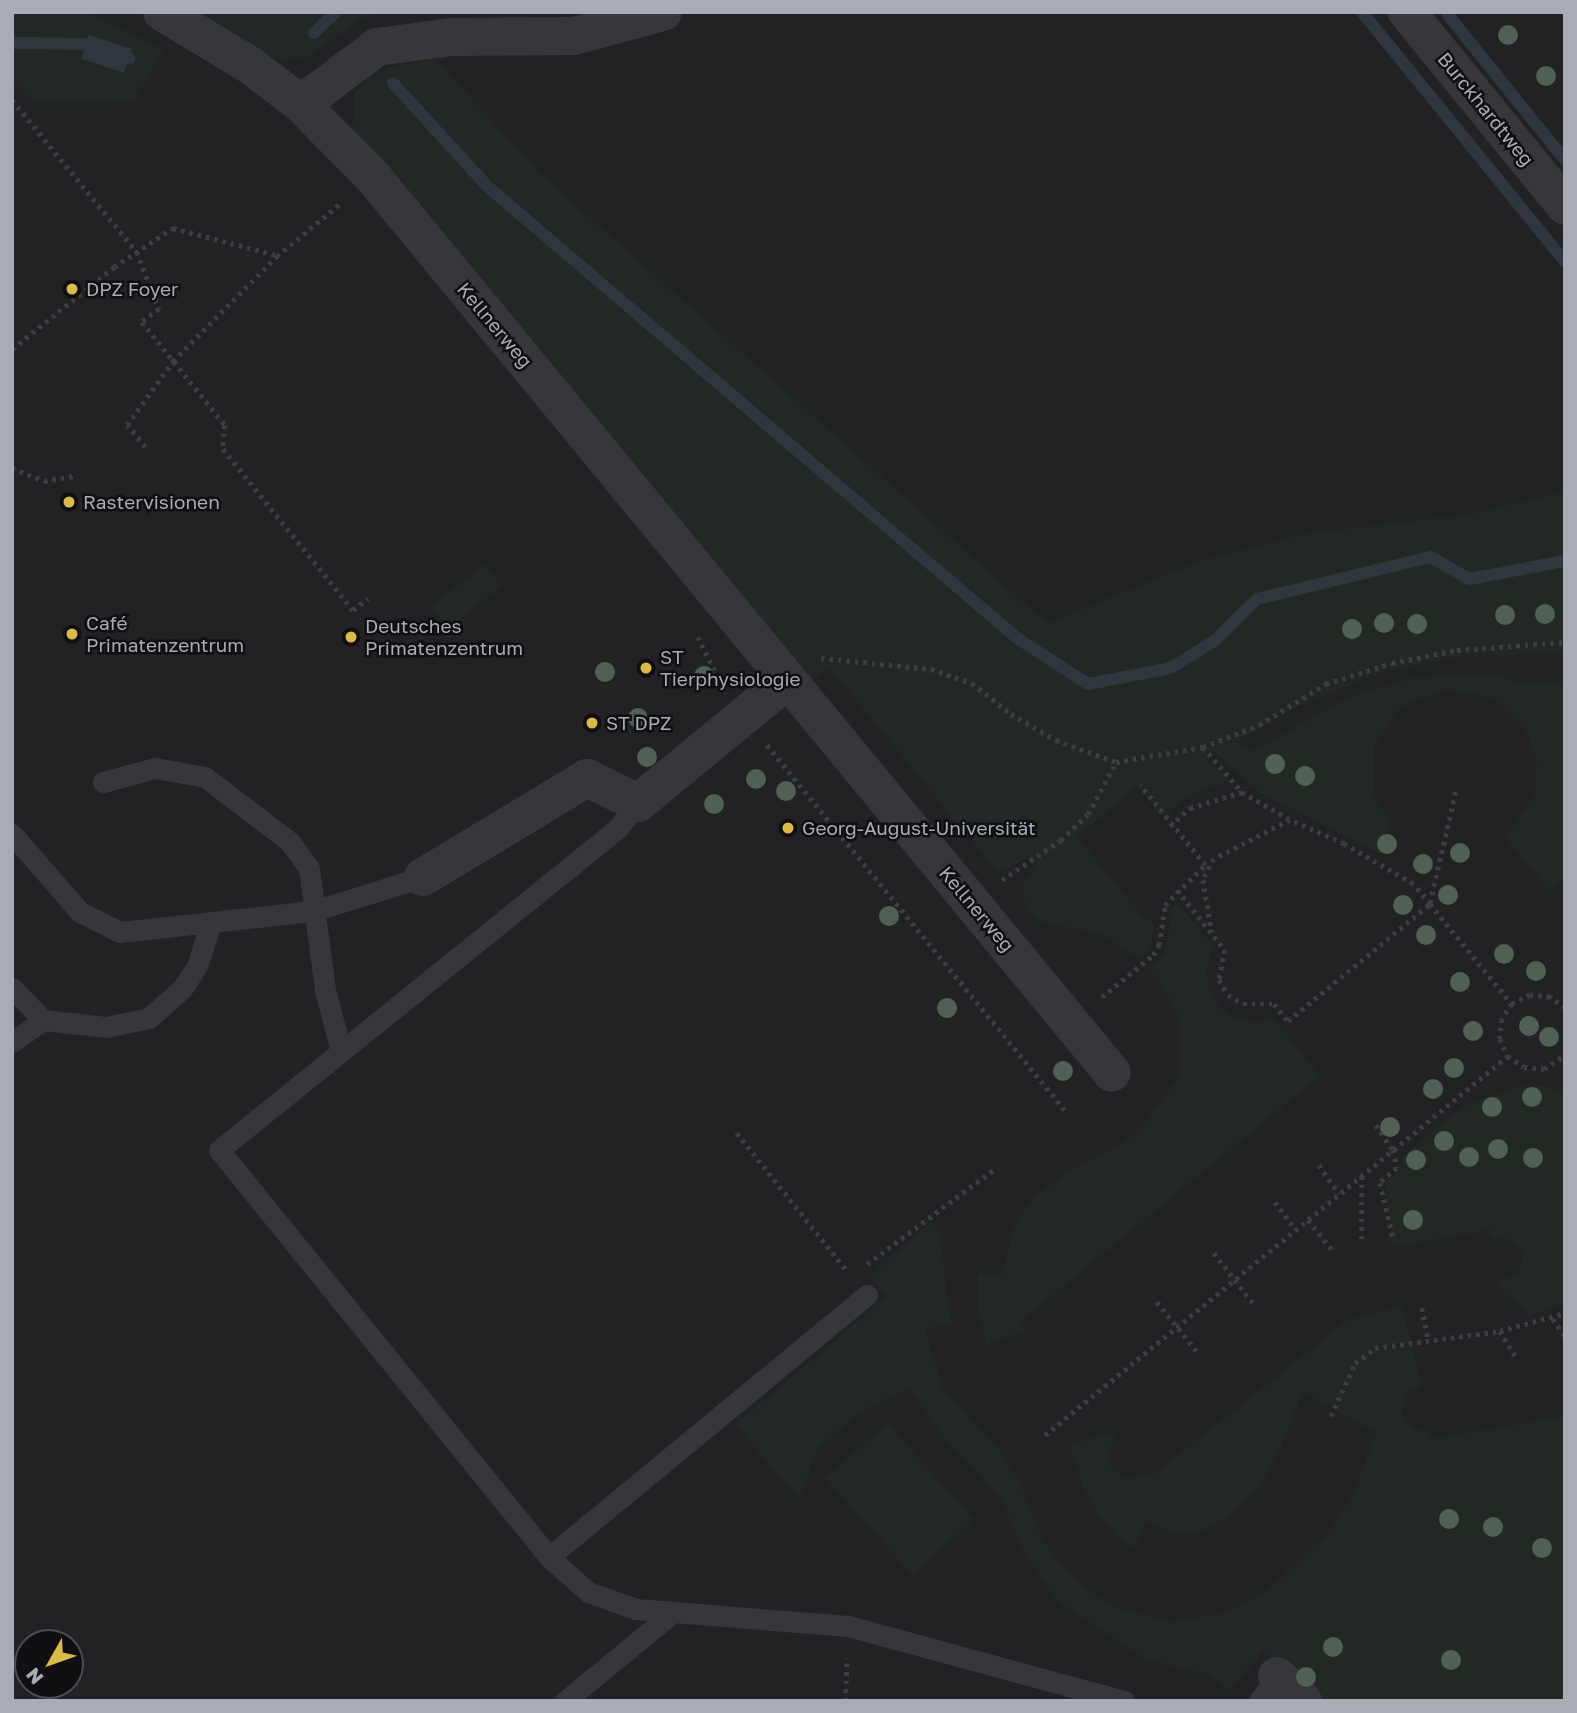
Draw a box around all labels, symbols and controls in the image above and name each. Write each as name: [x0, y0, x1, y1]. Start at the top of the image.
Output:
street label: Burckhardtweg: [1433, 48, 1539, 170]
place label: DPZ Foyer: [86, 278, 179, 300]
street label: Kellnerweg: [453, 278, 537, 372]
marker: DPZ Foyer: [64, 281, 80, 297]
place label: Rastervisionen: [83, 491, 220, 513]
marker: Rastervisionen: [61, 494, 77, 510]
place label: Café Primatenzentrum: [86, 612, 244, 656]
place label: Deutsches Primatenzentrum: [365, 615, 523, 659]
marker: Café Primatenzentrum: [64, 626, 80, 642]
marker: Deutsches Primatenzentrum: [343, 629, 359, 645]
place label: ST Tierphysiologie: [660, 646, 801, 690]
marker: ST Tierphysiologie: [638, 660, 654, 676]
place label: ST DPZ: [606, 712, 671, 734]
marker: ST DPZ: [584, 715, 600, 731]
place label: Georg-August-Universität: [802, 817, 1036, 839]
marker: Georg-August-Universität: [780, 820, 796, 836]
street label: Kellnerweg: [935, 862, 1019, 956]
north arrow: [14, 1629, 84, 1699]
text: N: [21, 1664, 48, 1689]

